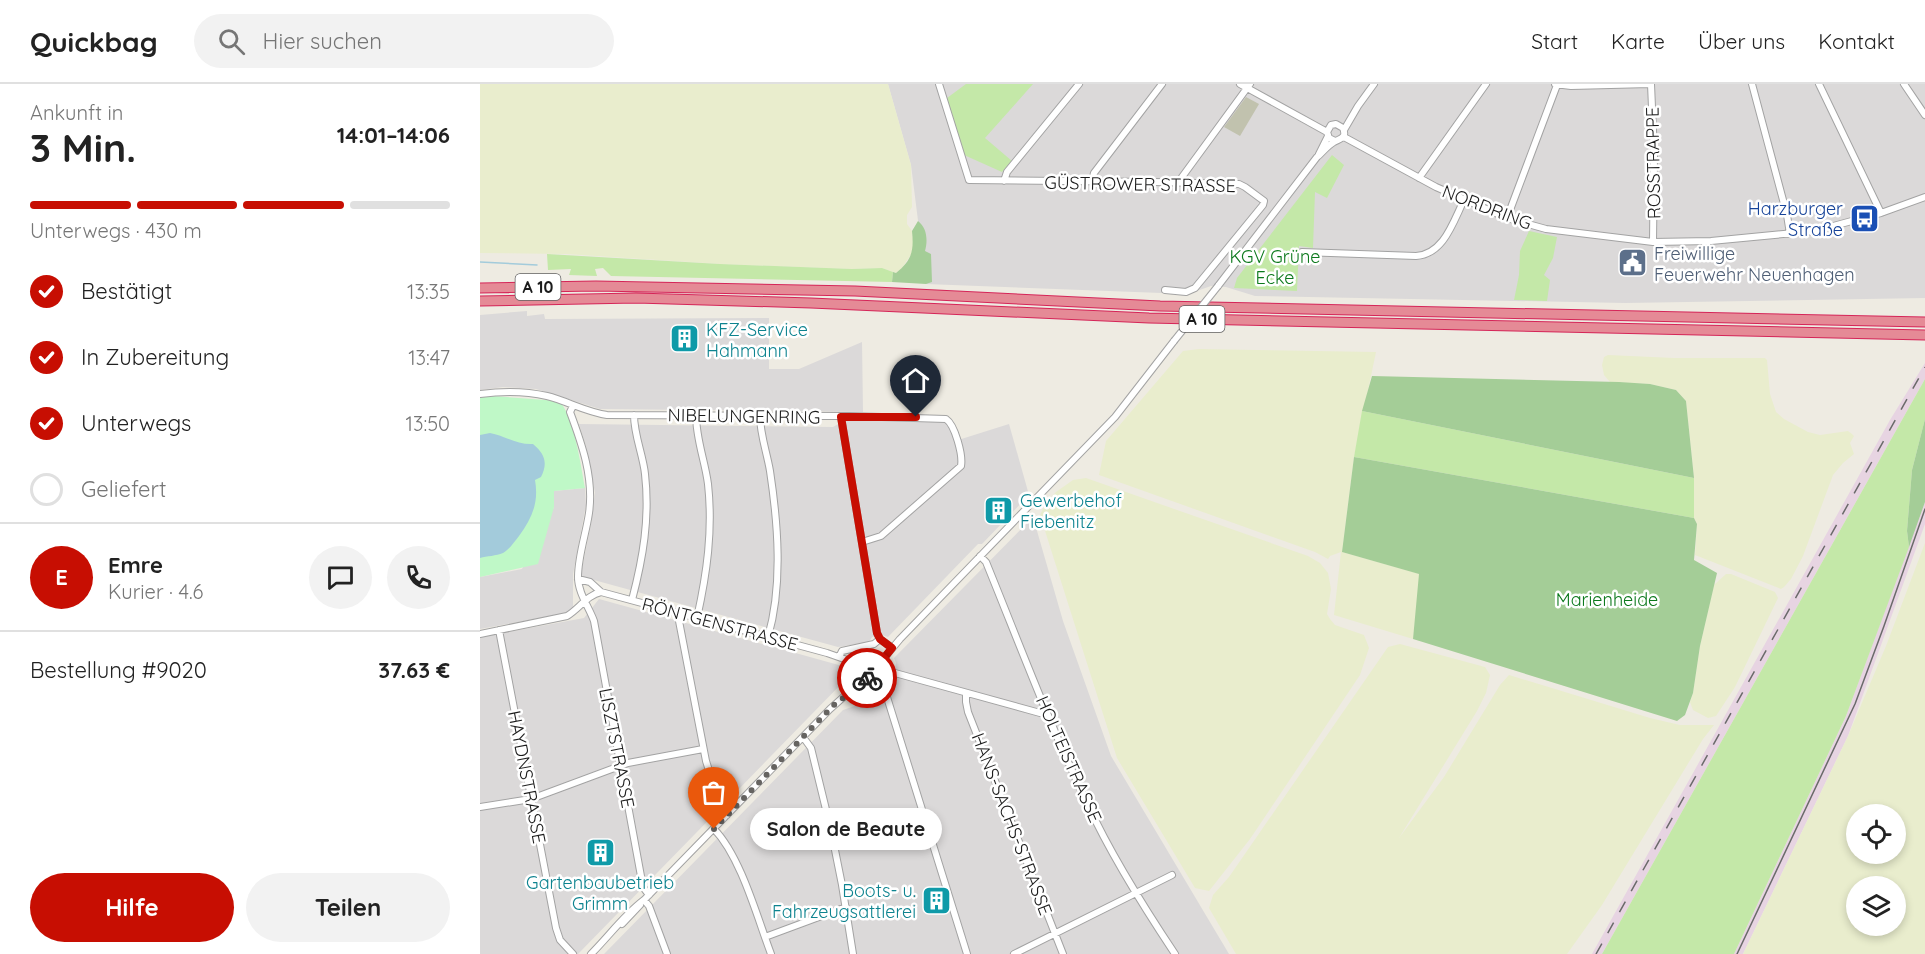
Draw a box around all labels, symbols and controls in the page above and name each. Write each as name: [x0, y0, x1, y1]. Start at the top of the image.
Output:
search box: [194, 14, 614, 68]
text: Quickbag: [30, 24, 158, 59]
icon: search: [215, 25, 248, 58]
text: Hier suchen: [263, 27, 382, 55]
text: Start: [1531, 28, 1578, 54]
text: Karte: [1611, 28, 1665, 54]
text: Über uns: [1698, 28, 1785, 54]
text: Kontakt: [1818, 28, 1895, 54]
text: Ankunft in: [30, 100, 123, 125]
street label: ROSSTRAPPE: [1641, 107, 1665, 219]
text: 14:01–14:06: [337, 121, 450, 149]
text: 3 Min.: [30, 123, 136, 172]
street label: GÜSTROWER STRASSE: [1044, 171, 1236, 197]
street label: NORDRING: [1439, 179, 1535, 235]
place label: Harzburger Straße: [1748, 197, 1843, 241]
bus stop icon: Harzburger Straße: [1848, 202, 1880, 234]
text: Unterwegs · 430 m: [30, 218, 202, 243]
place label: Freiwillige Feuerwehr Neuenhagen: [1654, 242, 1855, 286]
park label: KGV Grüne Ecke: [1230, 245, 1321, 289]
public building icon: Freiwillige Feuerwehr Neuenhagen: [1617, 247, 1649, 279]
road number: A 10: [516, 274, 560, 300]
icon: check: [30, 275, 63, 308]
text: Bestätigt: [81, 277, 172, 305]
text: 13:35: [407, 279, 450, 304]
road number: A 10: [1180, 306, 1224, 332]
place label: KFZ-Service Hahmann: [706, 318, 808, 362]
building icon: KFZ-Service Hahmann: [669, 323, 701, 355]
icon: check: [30, 341, 63, 374]
text: In Zubereitung: [81, 343, 229, 371]
text: 13:47: [408, 345, 450, 370]
pin: [890, 355, 941, 417]
icon: home: [899, 364, 932, 397]
street label: NIBELUNGENRING: [667, 403, 821, 429]
icon: check: [30, 407, 63, 440]
text: Unterwegs: [81, 409, 191, 437]
text: 13:50: [406, 411, 450, 436]
text: Geliefert: [81, 475, 166, 503]
place label: Gewerbehof Fiebenitz: [1020, 489, 1122, 533]
building icon: Gewerbehof Fiebenitz: [983, 494, 1015, 526]
button: chat: [309, 546, 372, 609]
button: phone: [387, 546, 450, 609]
text: Emre: [108, 551, 163, 579]
text: E: [55, 563, 68, 591]
text: Kurier · 4.6: [108, 579, 203, 604]
park label: Marienheide: [1556, 588, 1658, 611]
street label: RÖNTGENSTRASSE: [640, 592, 800, 656]
courier: [837, 648, 897, 708]
text: Bestellung #9020: [30, 656, 207, 684]
text: 37.63 €: [378, 656, 450, 684]
icon: bike: [851, 662, 884, 695]
street label: LISZTSTRASSE: [594, 686, 640, 810]
street label: HOLTEISTRASSE: [1031, 692, 1107, 826]
street label: HAYDNSTRASSE: [503, 708, 551, 846]
street label: HANS-SACHS-STRASSE: [967, 730, 1057, 918]
pin: [688, 767, 739, 829]
icon: bag: [697, 776, 730, 809]
map controls: [1846, 804, 1906, 936]
button: locate: [1846, 804, 1906, 864]
callout: Salon de Beaute: [750, 808, 942, 850]
text: Salon de Beaute: [767, 816, 925, 841]
building icon: Gartenbaubetrieb Grimm: [584, 837, 616, 869]
place label: Gartenbaubetrieb Grimm: [526, 871, 674, 915]
button: Hilfe: [30, 873, 234, 942]
button: Teilen: [246, 873, 450, 942]
button: layers: [1846, 876, 1906, 936]
place label: Boots- u. Fahrzeugsattlerei: [772, 879, 916, 923]
building icon: Boots- u. Fahrzeugsattlerei: [921, 884, 953, 916]

